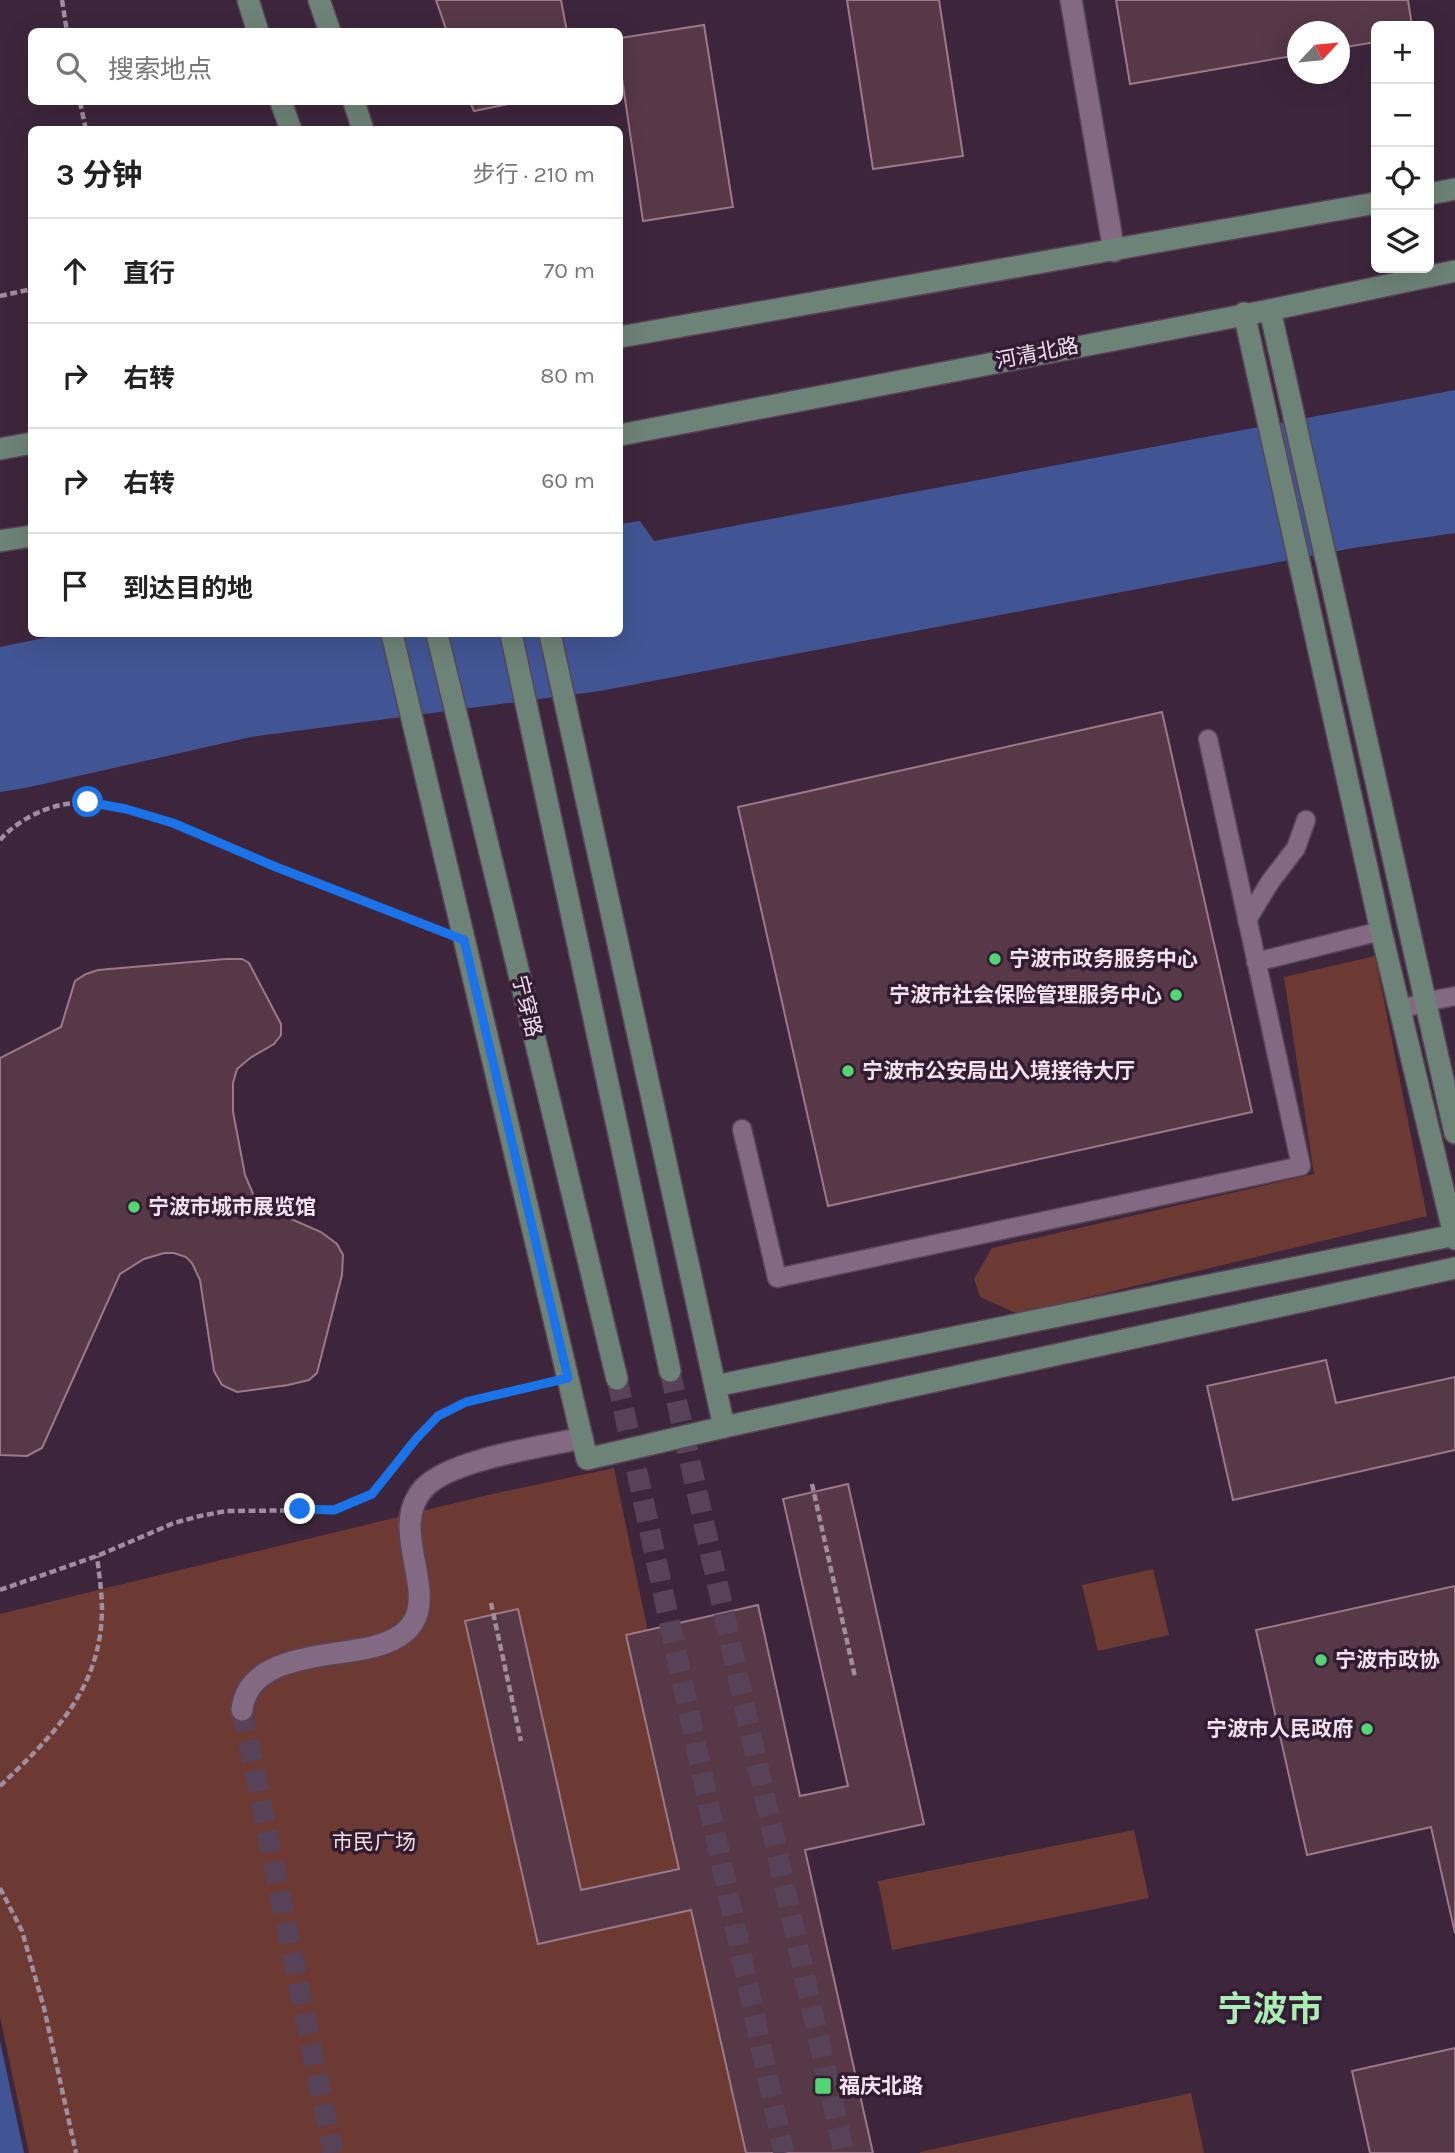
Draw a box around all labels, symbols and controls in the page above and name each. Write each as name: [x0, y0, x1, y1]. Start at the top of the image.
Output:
north arrow: [1287, 21, 1350, 84]
map controls: [1371, 21, 1434, 273]
button: +: [1371, 21, 1434, 84]
search box: [28, 28, 623, 105]
icon: search: [52, 48, 90, 86]
text: 搜索地点: [108, 54, 212, 85]
button: −: [1371, 84, 1434, 147]
button: locate: [1371, 147, 1434, 210]
text: 3 分钟: [56, 157, 142, 193]
text: 步行 · 210 m: [472, 161, 595, 188]
button: layers: [1371, 210, 1434, 273]
icon: ahead: [56, 252, 94, 290]
text: 70 m: [544, 257, 595, 284]
text: 直行: [123, 258, 175, 289]
street label: 河清北路: [993, 333, 1081, 373]
icon: right: [56, 357, 94, 395]
text: 80 m: [540, 362, 595, 389]
text: 右转: [123, 363, 175, 394]
icon: right: [56, 462, 94, 500]
text: 60 m: [541, 467, 595, 494]
text: 右转: [123, 468, 175, 499]
icon: arrive: [56, 567, 94, 605]
text: 到达目的地: [123, 573, 253, 604]
route start: [72, 786, 103, 817]
place label: 宁波市政务服务中心: [1009, 947, 1198, 971]
marker: 宁波市政务服务中心: [987, 951, 1003, 967]
street label: 宁穿路: [508, 973, 546, 1039]
place label: 宁波市社会保险管理服务中心: [889, 983, 1162, 1007]
marker: 宁波市社会保险管理服务中心: [1168, 987, 1184, 1003]
place label: 宁波市公安局出入境接待大厅: [862, 1059, 1135, 1083]
marker: 宁波市公安局出入境接待大厅: [840, 1063, 856, 1079]
place label: 宁波市城市展览馆: [148, 1195, 316, 1219]
marker: 宁波市城市展览馆: [126, 1199, 142, 1215]
route end: [284, 1493, 315, 1524]
place label: 宁波市政协: [1335, 1648, 1440, 1672]
marker: 宁波市政协: [1313, 1652, 1329, 1668]
place label: 宁波市人民政府: [1206, 1717, 1353, 1741]
marker: 宁波市人民政府: [1359, 1721, 1375, 1737]
park label: 市民广场: [332, 1830, 416, 1854]
district label: 宁波市: [1217, 1989, 1323, 2030]
place label: 福庆北路: [839, 2074, 923, 2098]
marker: 福庆北路: [813, 2076, 833, 2096]

